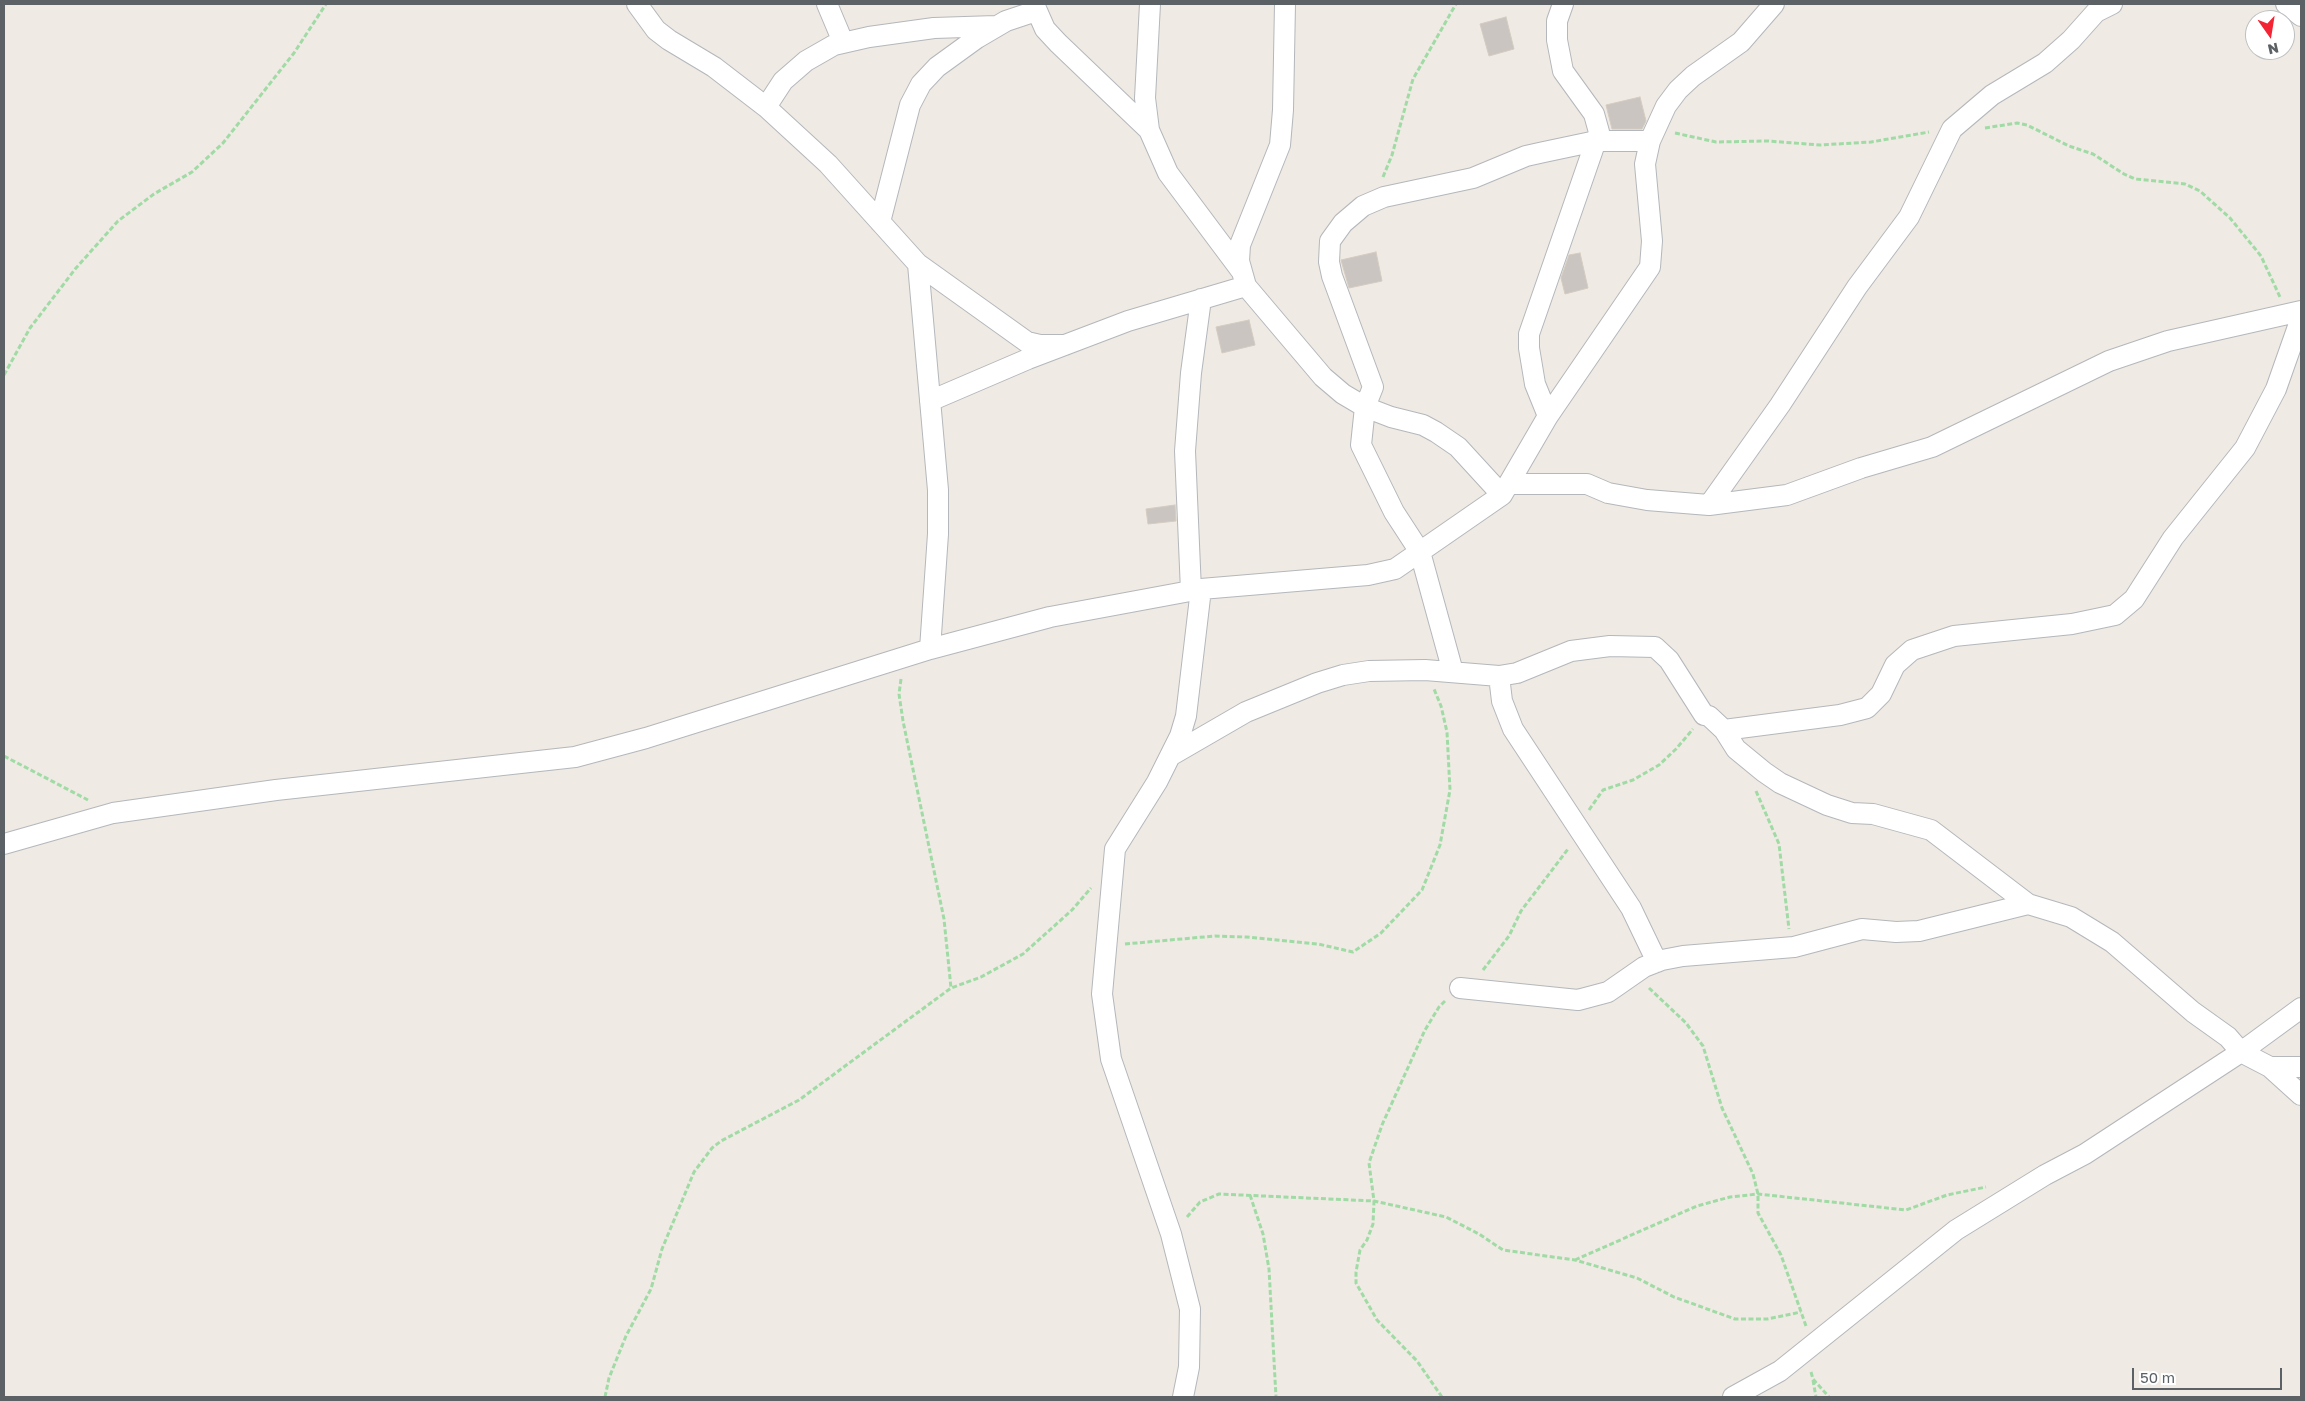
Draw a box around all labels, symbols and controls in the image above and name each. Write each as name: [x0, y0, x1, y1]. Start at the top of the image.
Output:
north arrow: [2245, 10, 2295, 60]
text: N: [2266, 40, 2280, 59]
scale bar: [2135, 1358, 2285, 1390]
text: 50 m: [2140, 1368, 2175, 1386]

